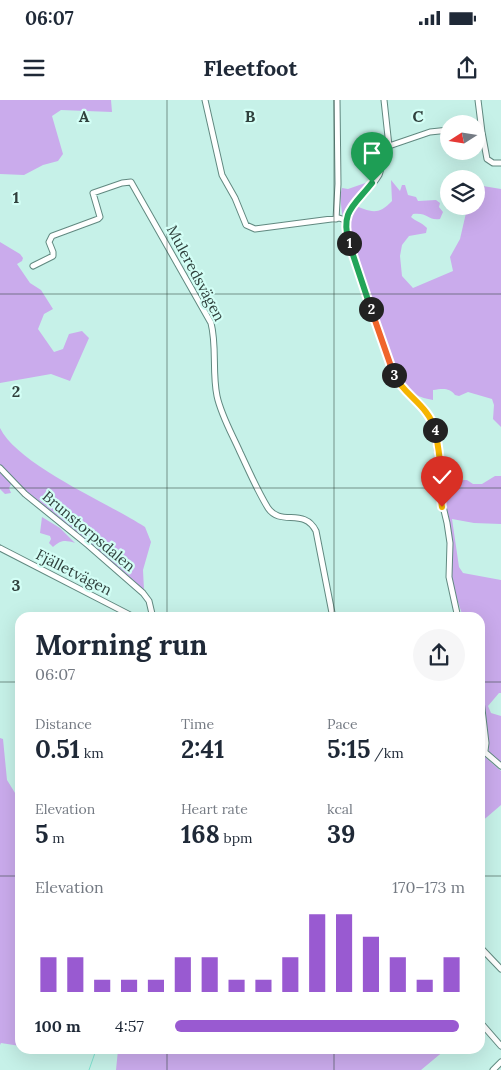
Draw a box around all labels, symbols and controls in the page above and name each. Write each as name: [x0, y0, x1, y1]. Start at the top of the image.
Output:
text: 06:07: [25, 6, 74, 30]
icon: menu: [20, 54, 48, 82]
text: Fleetfoot: [203, 54, 298, 82]
icon: share: [453, 54, 481, 82]
text: A: [79, 106, 90, 126]
text: B: [245, 106, 256, 126]
text: C: [412, 106, 424, 126]
north arrow: [440, 115, 485, 160]
map controls: [440, 115, 485, 215]
pin: [351, 132, 393, 183]
icon: arrive: [358, 139, 386, 167]
button: layers: [440, 170, 485, 215]
text: 1: [13, 187, 19, 207]
street label: Muleredsvägen: [163, 222, 229, 324]
pin: 1: [336, 230, 362, 256]
text: 1: [347, 234, 352, 252]
pin: 2: [358, 296, 384, 322]
text: 2: [368, 300, 375, 318]
pin: 3: [382, 362, 406, 388]
text: 3: [391, 366, 398, 384]
text: 2: [12, 381, 20, 401]
pin: 4: [422, 418, 448, 442]
text: 4: [432, 421, 439, 439]
pin: [421, 456, 463, 507]
icon: check: [428, 463, 456, 491]
street label: Brunstorpsdalen: [39, 487, 139, 575]
street label: Fjälletvägen: [33, 545, 115, 599]
text: 3: [12, 575, 21, 595]
text: Morning run: [35, 627, 207, 663]
button: share: [413, 629, 465, 681]
text: 06:07: [35, 664, 75, 684]
text: Distance: [35, 715, 92, 733]
text: Time: [181, 715, 214, 733]
text: Pace: [327, 715, 358, 733]
text: 0.51: [35, 733, 80, 765]
text: 2:41: [181, 733, 224, 765]
text: 5:15: [327, 733, 370, 765]
text: km: [80, 744, 104, 762]
text: /km: [370, 744, 404, 762]
text: Elevation: [35, 800, 95, 818]
text: Heart rate: [181, 800, 248, 818]
text: kcal: [327, 800, 353, 818]
text: 5: [35, 818, 49, 850]
text: 168: [181, 818, 220, 850]
text: 39: [327, 818, 355, 850]
text: m: [49, 829, 65, 847]
text: bpm: [220, 829, 253, 847]
text: Elevation: [35, 877, 104, 897]
text: 170–173 m: [392, 877, 465, 897]
text: 100 m: [35, 1016, 81, 1036]
text: 4:57: [115, 1016, 144, 1036]

